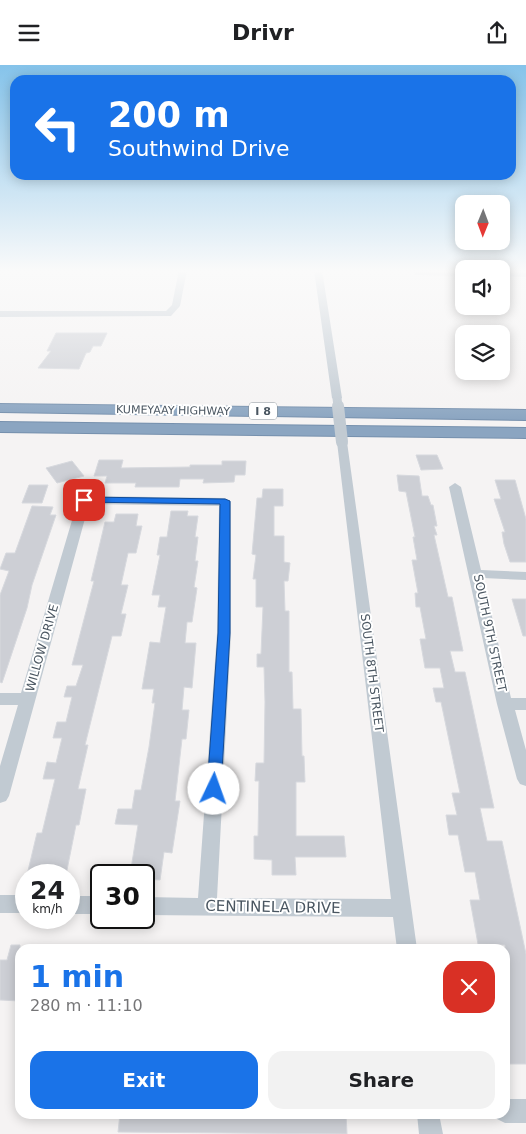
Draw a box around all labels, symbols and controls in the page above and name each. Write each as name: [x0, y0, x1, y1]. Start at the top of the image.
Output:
icon: menu: [15, 19, 43, 47]
icon: share: [483, 19, 511, 47]
text: Drivr: [232, 20, 294, 45]
icon: left: [25, 95, 90, 160]
text: 200 m: [108, 95, 230, 135]
text: Southwind Drive: [108, 136, 290, 161]
north arrow: [455, 195, 510, 250]
map controls: [455, 195, 510, 380]
button: sound: [455, 260, 510, 315]
button: layers: [455, 325, 510, 380]
street label: KUMEYAAY HIGHWAY: [116, 403, 230, 418]
road number: I 8: [249, 403, 277, 419]
pin: [63, 479, 105, 521]
icon: arrive: [70, 486, 98, 514]
street label: SOUTH 9TH STREET: [471, 573, 509, 694]
street label: WILLOW DRIVE: [23, 603, 61, 693]
street label: SOUTH 8TH STREET: [358, 613, 386, 734]
position arrow: [187, 762, 239, 814]
speed limit sign: 30: [90, 864, 155, 929]
text: 24: [30, 876, 65, 905]
street label: CENTINELA DRIVE: [205, 897, 341, 917]
text: km/h: [32, 902, 63, 916]
text: 1 min: [30, 959, 124, 994]
button: close: [443, 961, 495, 1013]
text: 280 m · 11:10: [30, 996, 143, 1015]
button: Exit: [30, 1051, 258, 1109]
button: Share: [268, 1051, 495, 1109]

